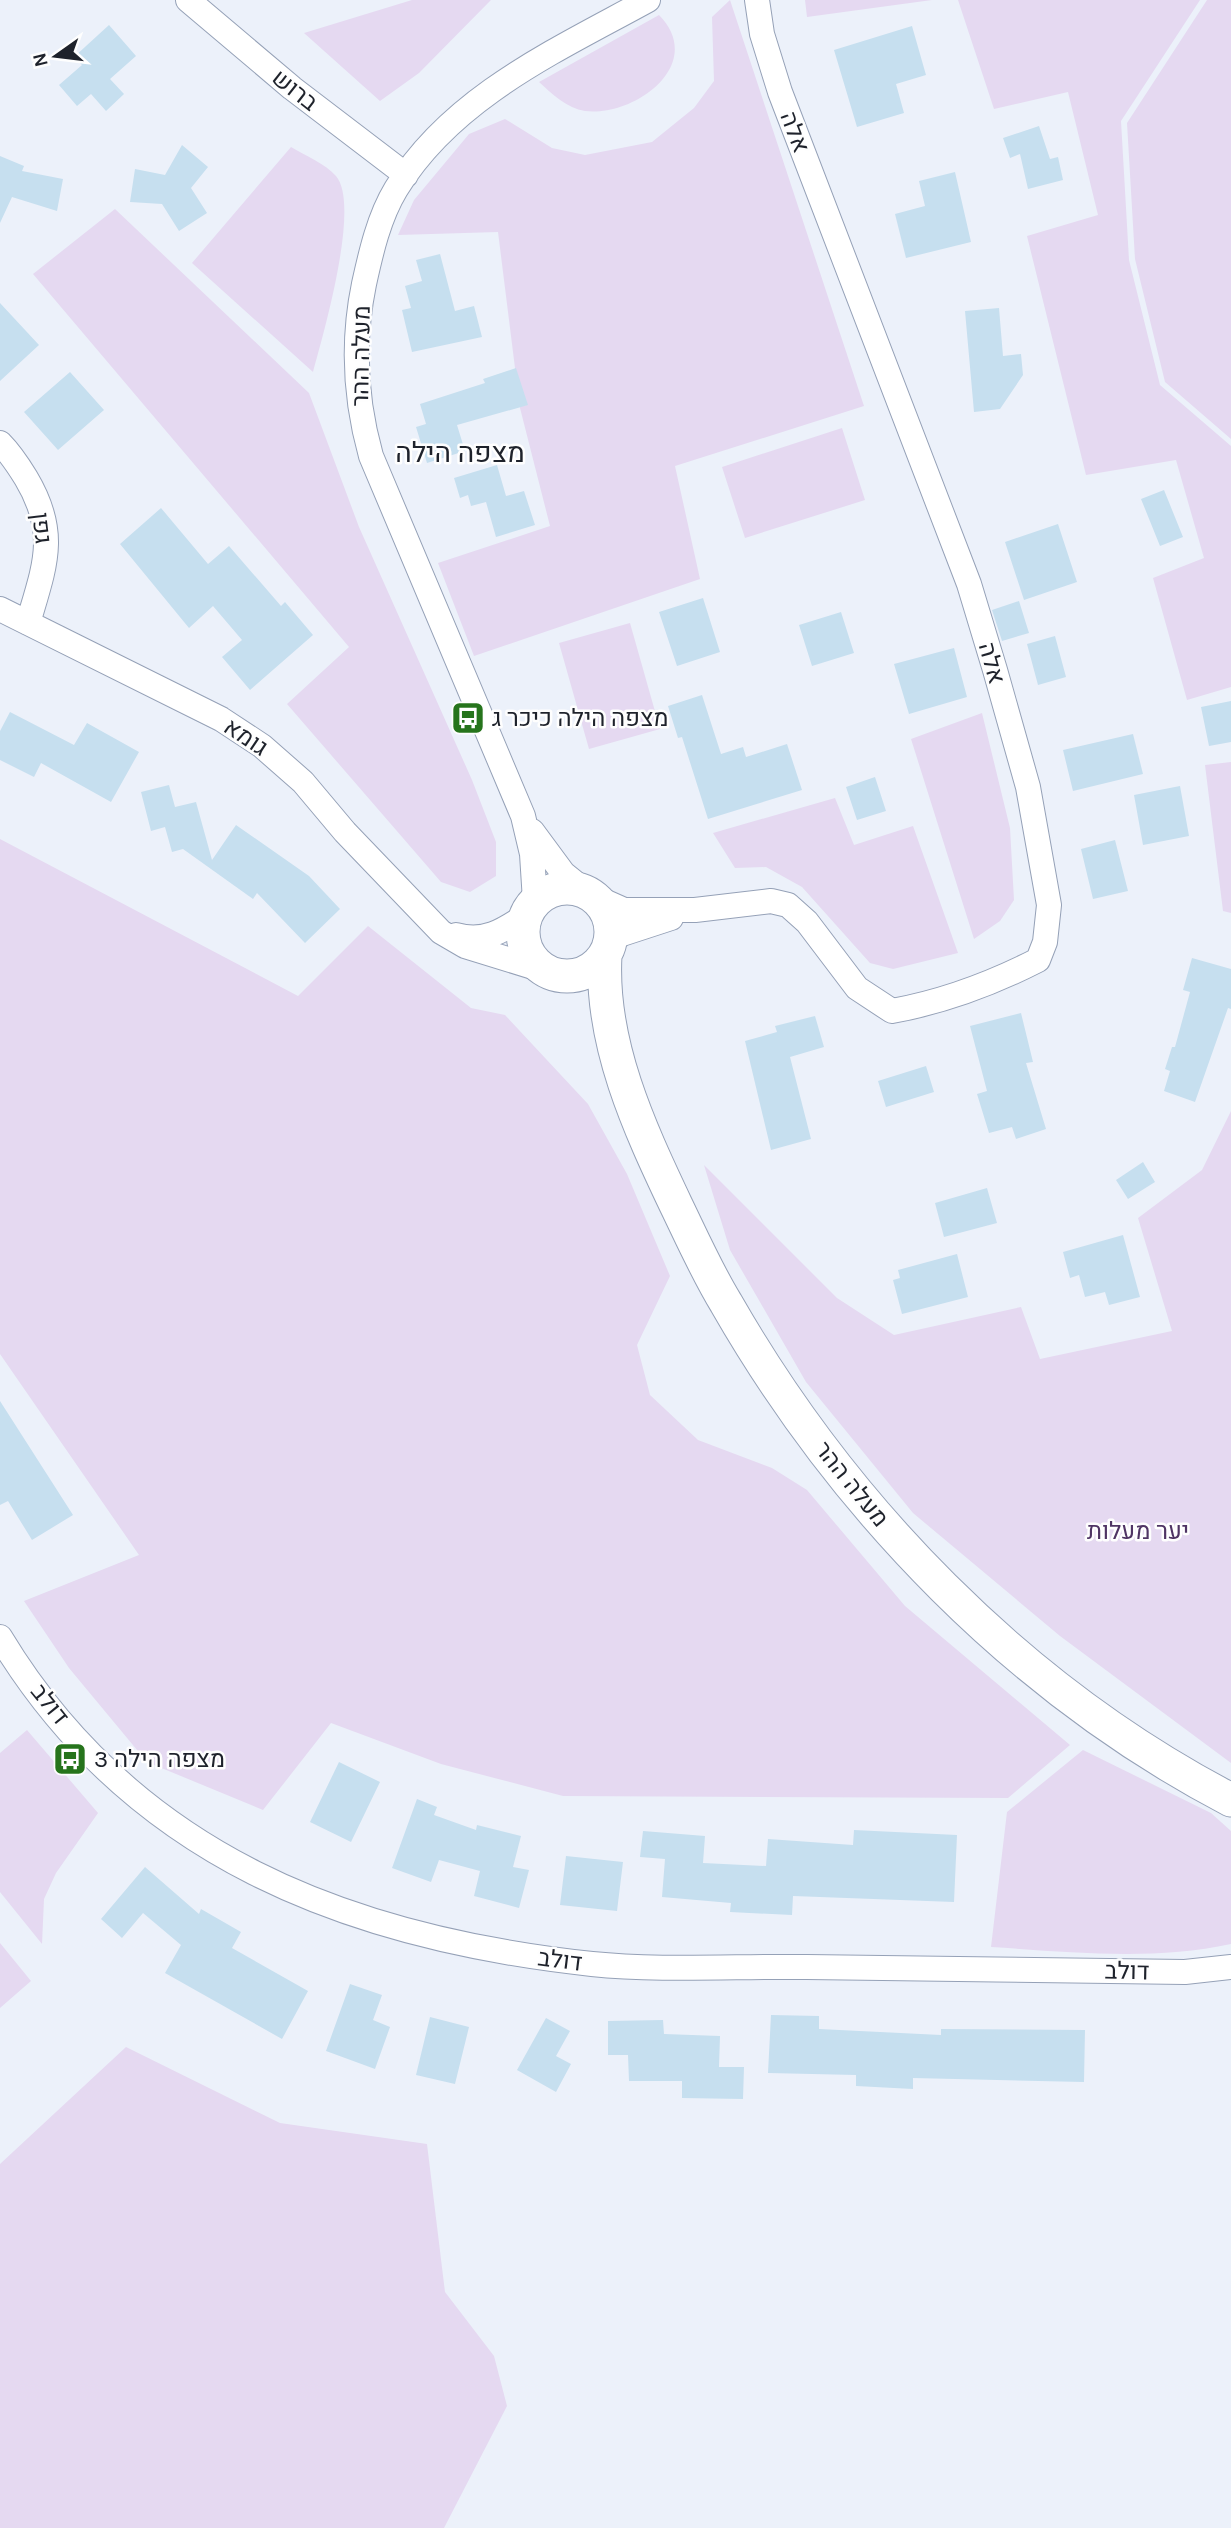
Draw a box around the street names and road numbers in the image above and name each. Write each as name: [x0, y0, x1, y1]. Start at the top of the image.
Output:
street label: ברוש: [266, 63, 324, 117]
street label: אלה: [774, 107, 816, 157]
street label: מעלה ההר: [346, 305, 376, 407]
street label: גפן: [26, 511, 58, 545]
street label: אלה: [973, 639, 1011, 687]
street label: גומא: [219, 712, 273, 762]
street label: מעלה ההר: [809, 1436, 895, 1532]
street label: דולב: [25, 1678, 75, 1730]
street label: דולב: [536, 1943, 584, 1977]
street label: דולב: [1104, 1957, 1150, 1985]

